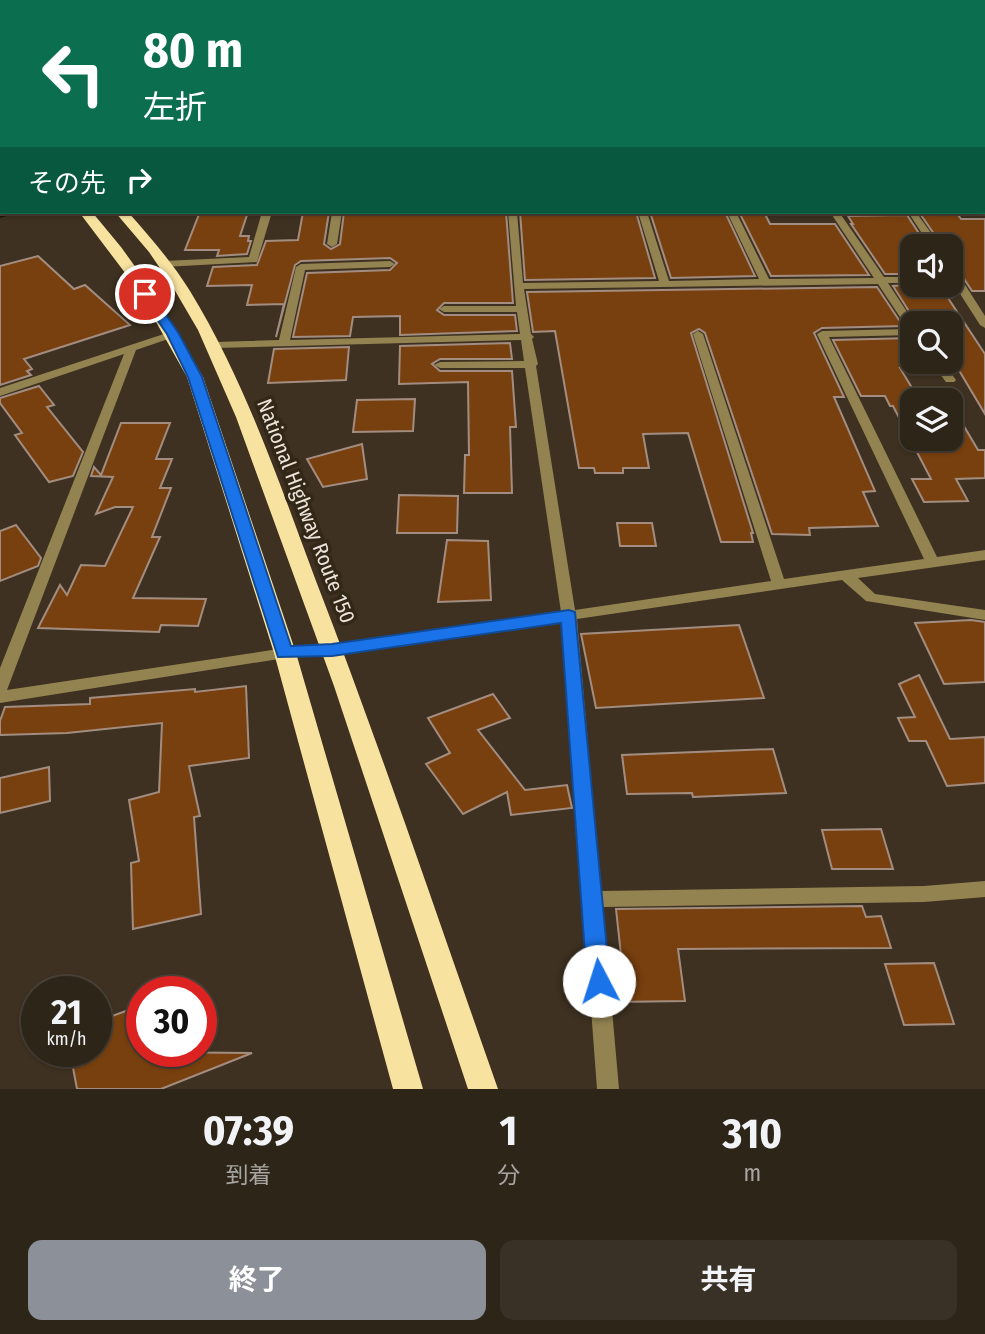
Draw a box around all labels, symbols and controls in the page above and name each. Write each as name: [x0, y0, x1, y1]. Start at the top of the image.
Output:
text: 80 m: [143, 21, 243, 80]
icon: left: [28, 28, 119, 119]
text: 左折: [143, 88, 207, 126]
icon: right: [120, 161, 158, 199]
text: その先: [28, 168, 106, 199]
map controls: [900, 234, 963, 451]
button: sound: [900, 234, 963, 297]
pin: [115, 264, 175, 324]
icon: arrive: [126, 275, 164, 313]
button: search: [900, 311, 963, 374]
button: layers: [900, 388, 963, 451]
street label: National Highway Route 150: [251, 395, 361, 627]
position arrow: [562, 944, 636, 1018]
speed limit sign: 30: [126, 976, 217, 1067]
text: 21: [51, 991, 82, 1033]
text: km/h: [46, 1028, 87, 1050]
text: 07:39: [203, 1106, 294, 1156]
text: 1: [500, 1106, 517, 1156]
text: 310: [723, 1109, 782, 1159]
text: m: [744, 1159, 761, 1187]
text: 到着: [225, 1161, 271, 1189]
text: 分: [497, 1161, 520, 1189]
button: 終了: [28, 1240, 486, 1320]
button: 共有: [500, 1240, 957, 1320]

